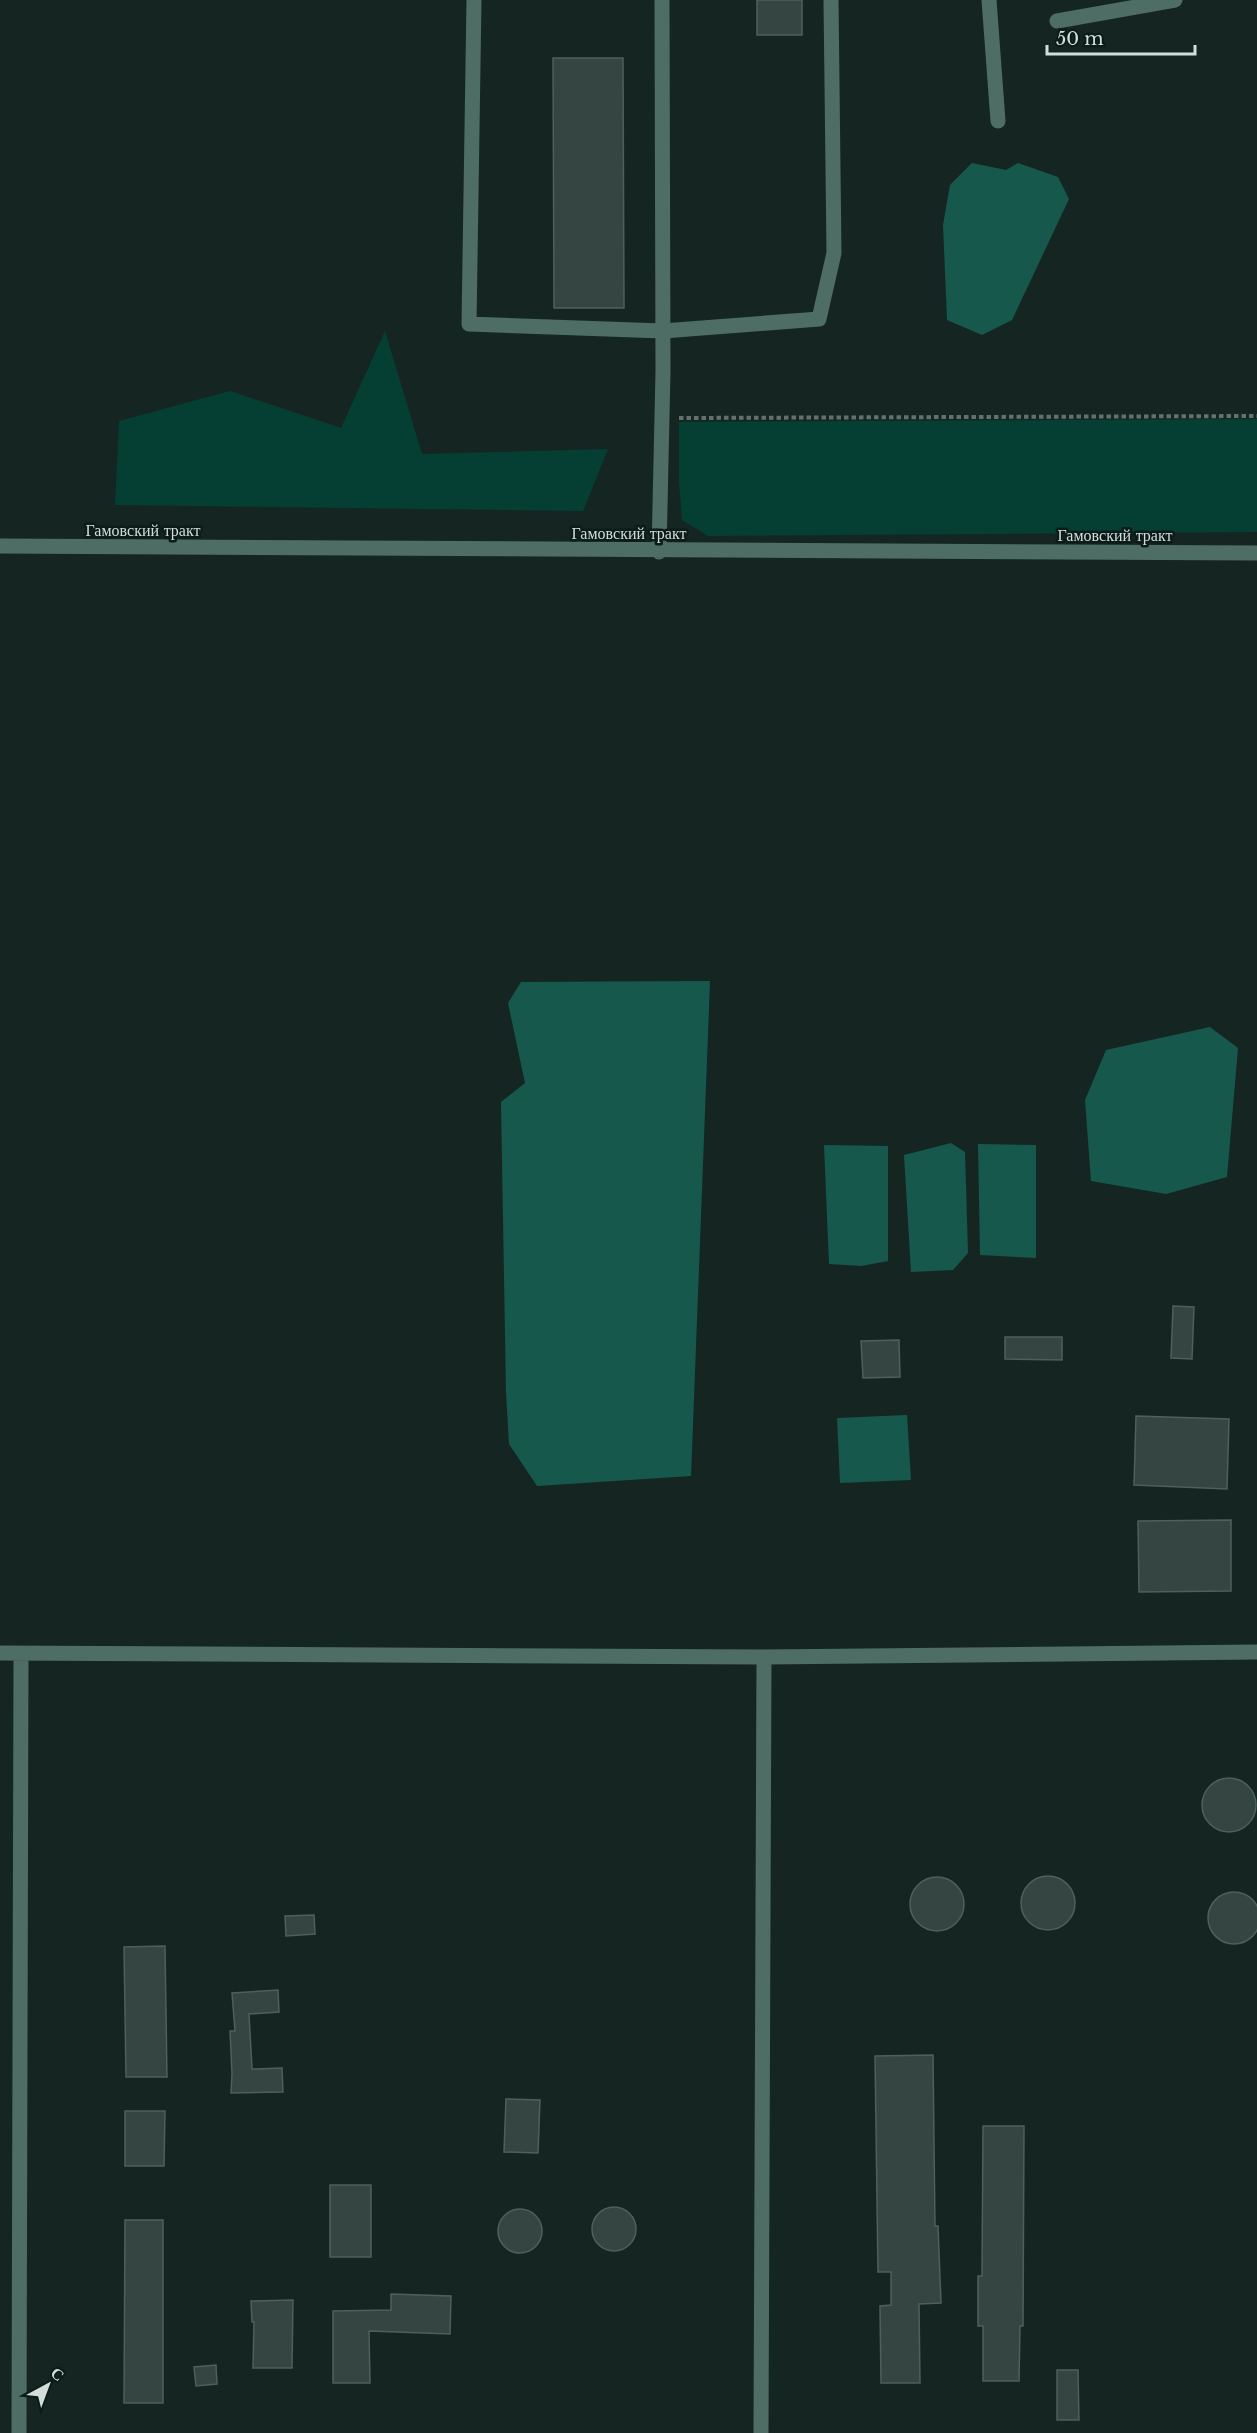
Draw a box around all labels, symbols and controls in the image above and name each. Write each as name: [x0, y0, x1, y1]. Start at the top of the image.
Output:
scale bar: [1047, 18, 1196, 56]
text: 50 m: [1056, 28, 1104, 50]
street label: Гамовский тракт: [86, 520, 200, 540]
street label: Гамовский тракт: [572, 523, 686, 543]
street label: Гамовский тракт: [1058, 525, 1172, 545]
north arrow: [18, 2355, 78, 2415]
text: С: [47, 2362, 69, 2385]

